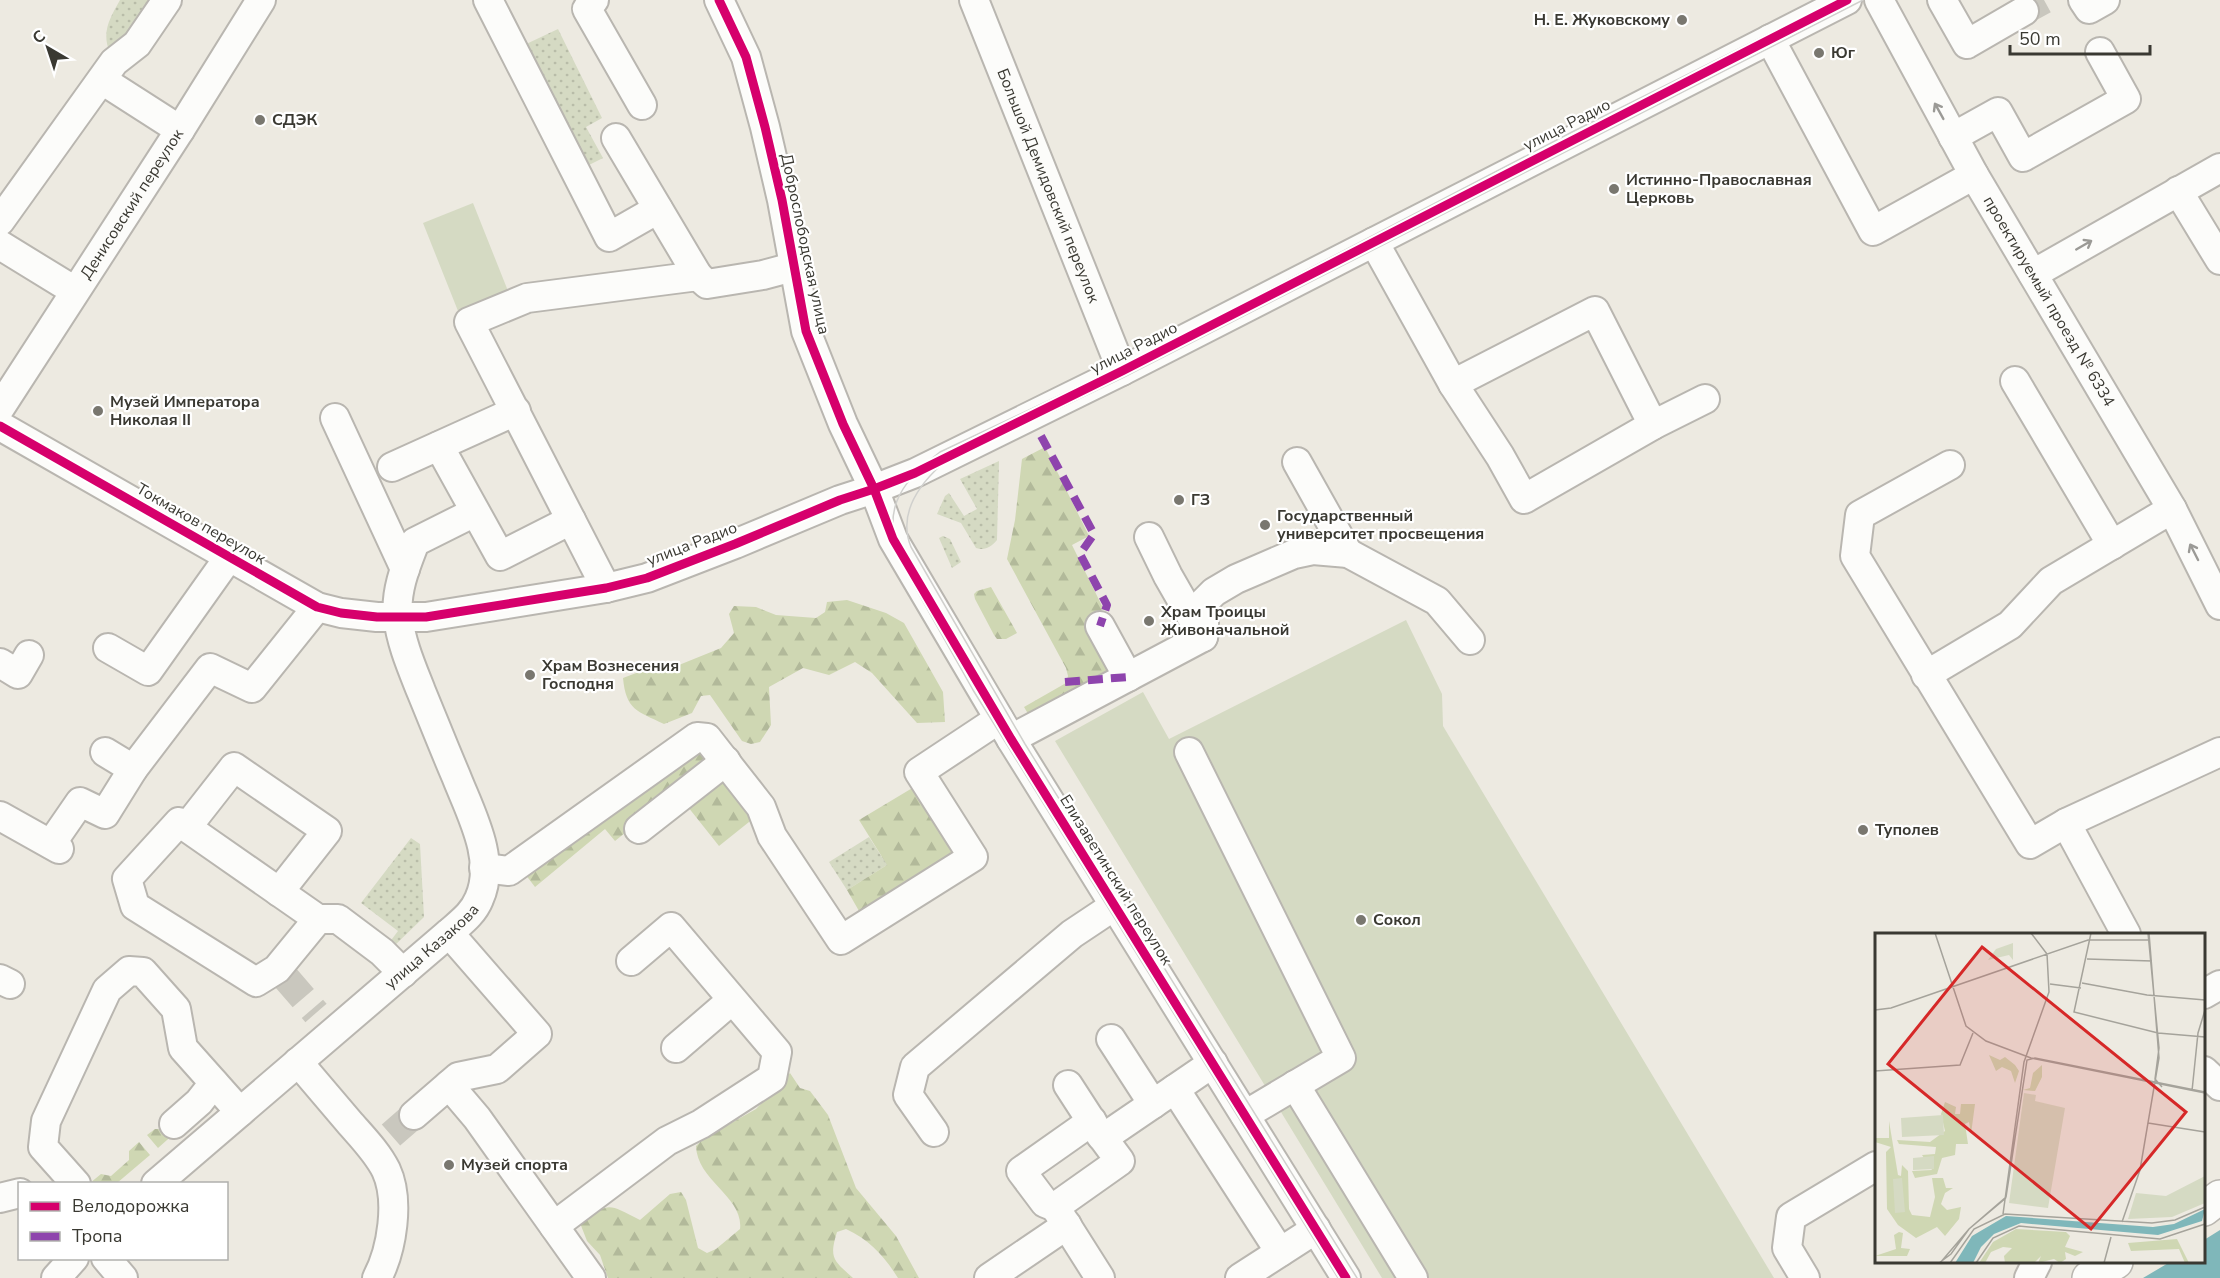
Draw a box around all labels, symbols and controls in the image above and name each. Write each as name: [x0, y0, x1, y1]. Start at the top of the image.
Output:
place label: Н. Е. Жуковскому: [1534, 9, 1670, 31]
marker: Н. Е. Жуковскому: [1675, 13, 1689, 27]
north arrow: [18, 18, 78, 78]
scale bar: [2010, 18, 2150, 56]
text: С: [28, 25, 50, 49]
text: 50 m: [2019, 27, 2061, 51]
place label: Юг: [1831, 42, 1856, 64]
marker: Юг: [1812, 46, 1826, 60]
street label: Большой Демидовский переулок: [991, 65, 1105, 307]
street label: улица Радио: [1520, 94, 1614, 156]
one-way arrow: [1933, 103, 1945, 120]
place label: СДЭК: [272, 109, 318, 131]
marker: СДЭК: [253, 113, 267, 127]
street label: Денисовский переулок: [75, 124, 189, 283]
street label: Доброслободская улица: [775, 151, 835, 337]
place label: Истинно-Православная Церковь: [1626, 169, 1812, 209]
marker: Истинно-Православная Церковь: [1607, 182, 1621, 196]
street label: проектируемый проезд № 6334: [1978, 192, 2120, 411]
one-way arrow: [2075, 239, 2092, 251]
street label: улица Радио: [1087, 317, 1181, 379]
place label: Музей Императора Николая II: [110, 391, 260, 431]
marker: Музей Императора Николая II: [91, 404, 105, 418]
street label: Токмаков переулок: [132, 478, 270, 570]
place label: ГЗ: [1191, 489, 1210, 511]
marker: ГЗ: [1172, 493, 1186, 507]
place label: Государственный университет просвещения: [1277, 505, 1484, 545]
street label: улица Радио: [644, 517, 740, 571]
marker: Государственный университет просвещения: [1258, 518, 1272, 532]
one-way arrow: [2187, 544, 2199, 562]
place label: Храм Троицы Живоначальной: [1160, 601, 1290, 641]
marker: Храм Троицы Живоначальной: [1142, 614, 1156, 628]
place label: Храм Вознесения Господня: [541, 655, 679, 695]
marker: Храм Вознесения Господня: [523, 668, 537, 682]
street label: Елизаветинский переулок: [1054, 791, 1178, 970]
place label: Туполев: [1875, 819, 1939, 841]
marker: Туполев: [1856, 823, 1870, 837]
street label: улица Казакова: [380, 900, 484, 994]
place label: Сокол: [1373, 909, 1421, 931]
marker: Сокол: [1354, 913, 1368, 927]
inset map: [1875, 933, 2205, 1263]
place label: Музей спорта: [461, 1154, 568, 1176]
marker: Музей спорта: [442, 1158, 456, 1172]
legend: [18, 1182, 228, 1260]
text: Велодорожка: [72, 1194, 189, 1218]
text: Тропа: [72, 1224, 123, 1248]

